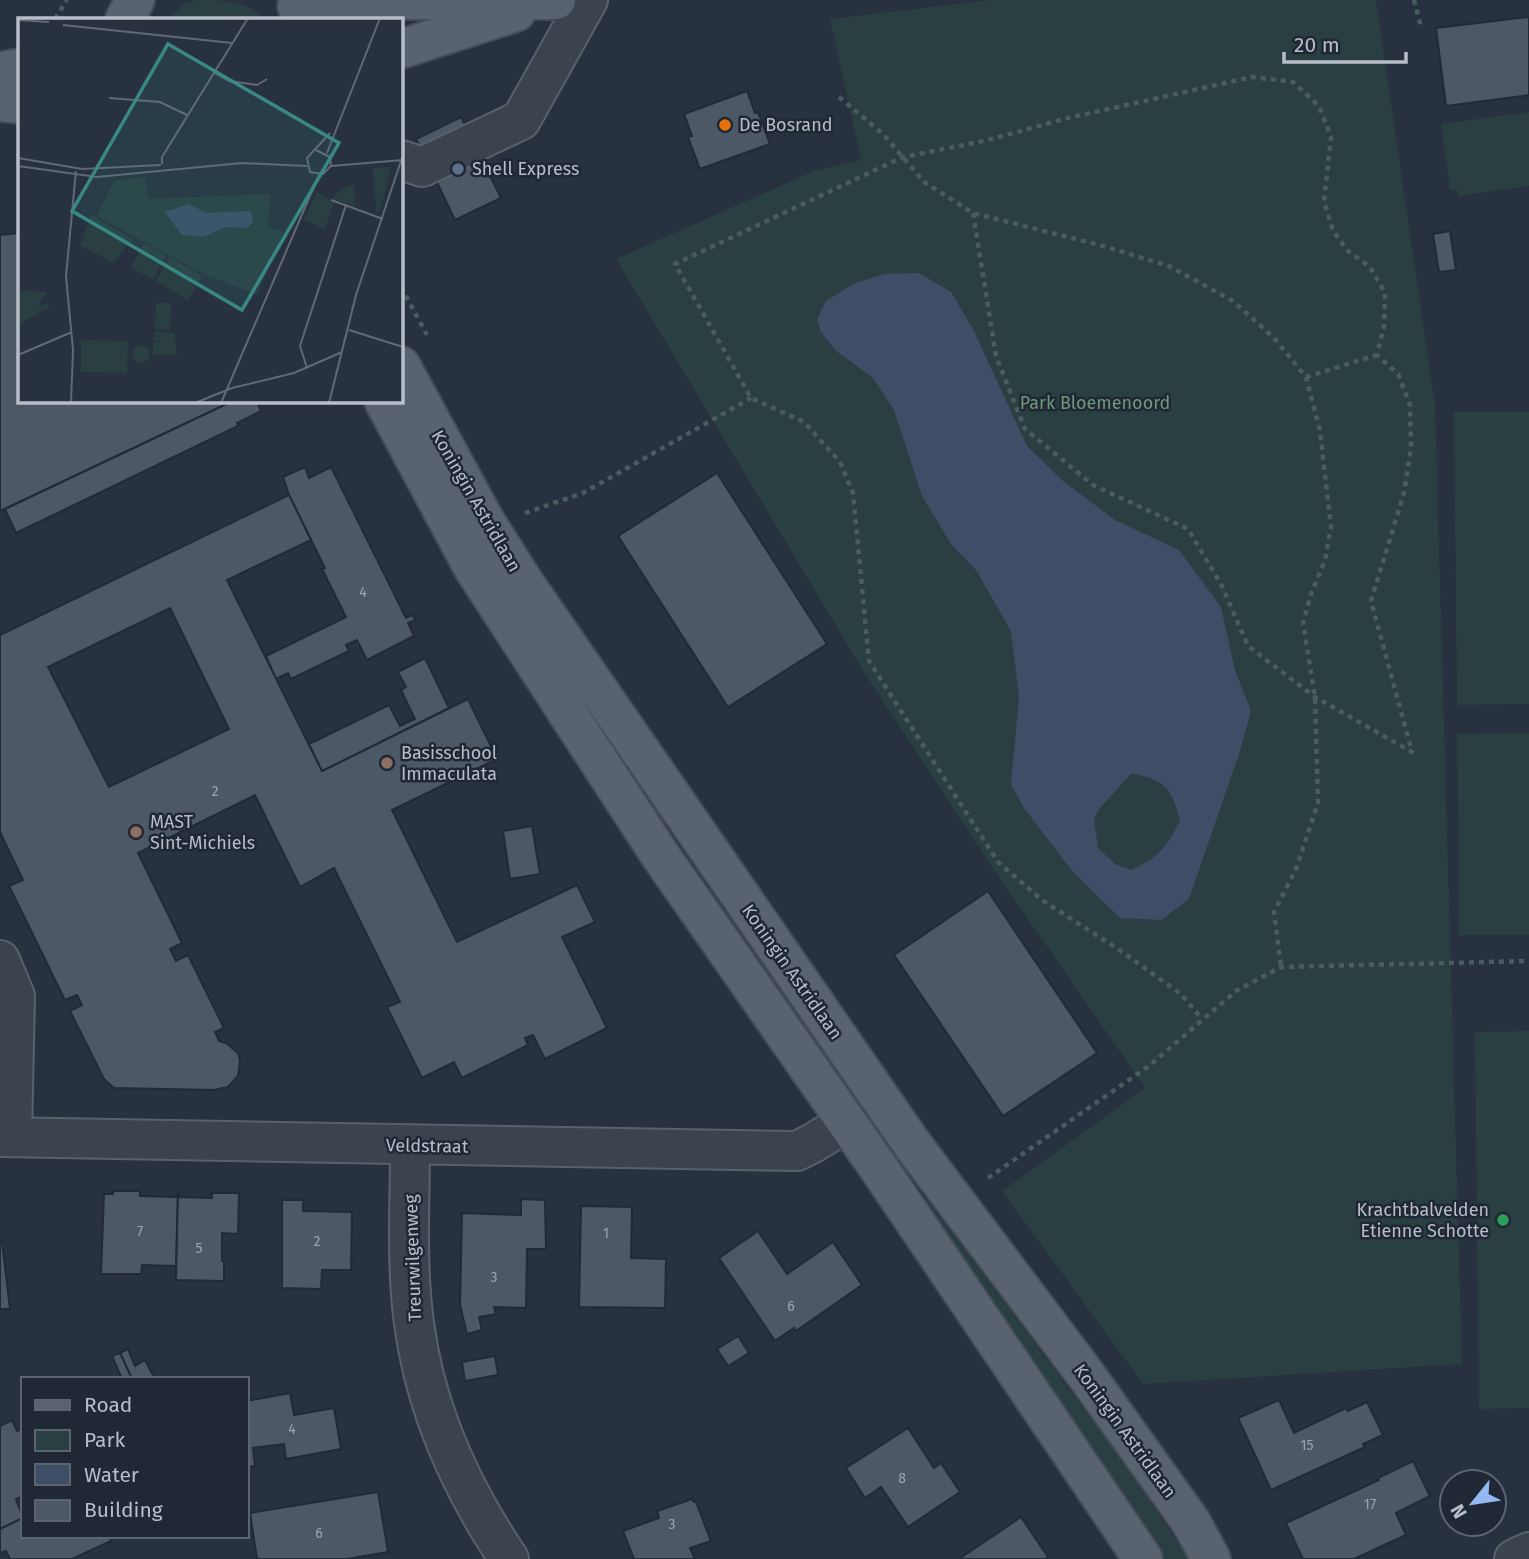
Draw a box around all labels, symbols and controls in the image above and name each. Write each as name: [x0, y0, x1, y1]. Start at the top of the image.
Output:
inset map: [18, 18, 402, 402]
scale bar: [1284, 21, 1406, 65]
text: 20 m: [1294, 32, 1340, 58]
place label: De Bosrand: [739, 114, 832, 136]
marker: De Bosrand: [717, 117, 733, 133]
place label: Shell Express: [472, 158, 579, 180]
marker: Shell Express: [450, 161, 466, 177]
park label: Park Bloemenoord: [1020, 392, 1170, 414]
street label: Koningin Astridlaan: [426, 426, 526, 576]
house number: 4: [359, 584, 367, 601]
place label: Basisschool Immaculata: [401, 742, 497, 785]
marker: Basisschool Immaculata: [379, 755, 395, 771]
house number: 2: [212, 783, 219, 800]
place label: MAST Sint-Michiels: [150, 811, 255, 854]
marker: MAST Sint-Michiels: [128, 824, 144, 840]
street label: Koningin Astridlaan: [737, 900, 847, 1044]
street label: Veldstraat: [386, 1134, 469, 1158]
street label: Treurwilgenweg: [400, 1193, 426, 1322]
place label: Krachtbalvelden Etienne Schotte: [1357, 1199, 1489, 1242]
marker: Krachtbalvelden Etienne Schotte: [1495, 1212, 1511, 1228]
house number: 7: [137, 1223, 143, 1240]
house number: 1: [603, 1225, 609, 1242]
house number: 2: [314, 1233, 321, 1250]
house number: 5: [195, 1240, 203, 1257]
house number: 3: [491, 1269, 498, 1286]
house number: 6: [787, 1298, 795, 1315]
street label: Koningin Astridlaan: [1069, 1360, 1181, 1502]
legend: [21, 1377, 248, 1538]
text: Road: [84, 1392, 132, 1418]
house number: 4: [288, 1421, 296, 1438]
text: Park: [84, 1427, 126, 1453]
house number: 15: [1300, 1437, 1314, 1454]
text: Water: [84, 1462, 139, 1488]
north arrow: [1438, 1468, 1508, 1538]
house number: 8: [898, 1470, 906, 1487]
house number: 17: [1364, 1496, 1376, 1513]
text: Building: [84, 1497, 163, 1523]
text: N: [1446, 1500, 1472, 1522]
house number: 3: [669, 1516, 676, 1533]
house number: 6: [315, 1525, 323, 1542]

